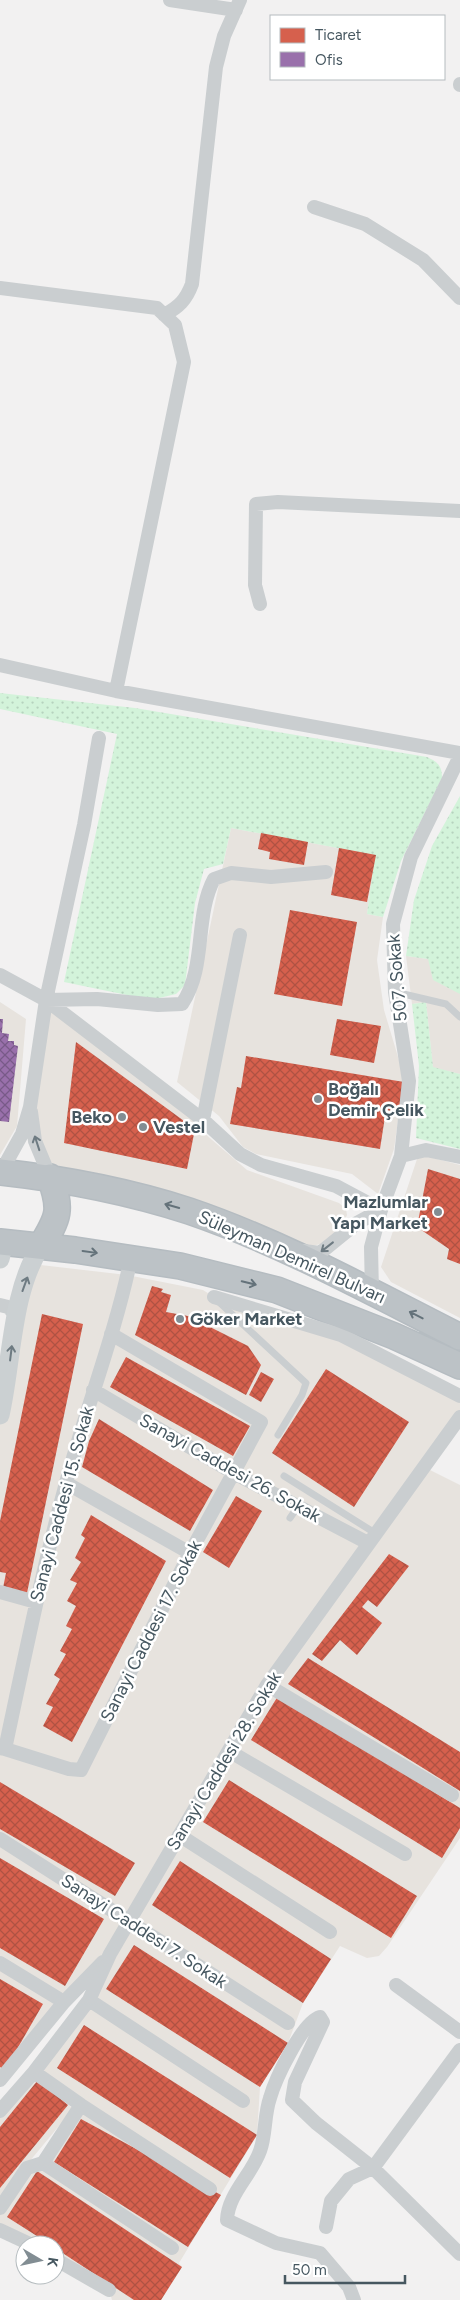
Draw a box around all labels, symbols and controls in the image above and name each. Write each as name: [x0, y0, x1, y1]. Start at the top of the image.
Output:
legend: [270, 15, 445, 80]
text: Ticaret: [315, 26, 362, 44]
text: Ofis: [315, 51, 343, 69]
street label: 507. Sokak: [382, 933, 412, 1023]
place label: Boğalı Demir Çelik: [328, 1078, 424, 1121]
marker: Boğalı Demir Çelik: [312, 1093, 324, 1105]
place label: Beko: [71, 1106, 112, 1128]
marker: Beko: [116, 1111, 128, 1123]
place label: Vestel: [153, 1116, 205, 1138]
marker: Vestel: [137, 1121, 149, 1133]
one-way arrow: [31, 1135, 41, 1151]
place label: Mazlumlar Yapı Market: [330, 1191, 428, 1234]
one-way arrow: [165, 1201, 181, 1211]
street label: Süleyman Demirel Bulvarı: [195, 1206, 389, 1308]
marker: Mazlumlar Yapı Market: [432, 1206, 444, 1218]
one-way arrow: [320, 1242, 334, 1252]
one-way arrow: [82, 1247, 98, 1257]
one-way arrow: [21, 1277, 30, 1292]
one-way arrow: [241, 1279, 257, 1288]
place label: Göker Market: [190, 1308, 302, 1330]
one-way arrow: [409, 1310, 424, 1320]
marker: Göker Market: [174, 1313, 186, 1325]
one-way arrow: [7, 1345, 17, 1361]
street label: Sanayi Caddesi 15. Sokak: [25, 1404, 99, 1604]
street label: Sanayi Caddesi 26. Sokak: [136, 1409, 325, 1527]
street label: Sanayi Caddesi 17. Sokak: [96, 1536, 206, 1725]
street label: Sanayi Caddesi 28. Sokak: [162, 1667, 286, 1854]
street label: Sanayi Caddesi 7. Sokak: [57, 1869, 231, 1993]
north arrow: [15, 2235, 65, 2285]
scale bar: [285, 2252, 405, 2284]
text: K: [43, 2256, 61, 2269]
text: 50 m: [292, 2261, 327, 2279]

